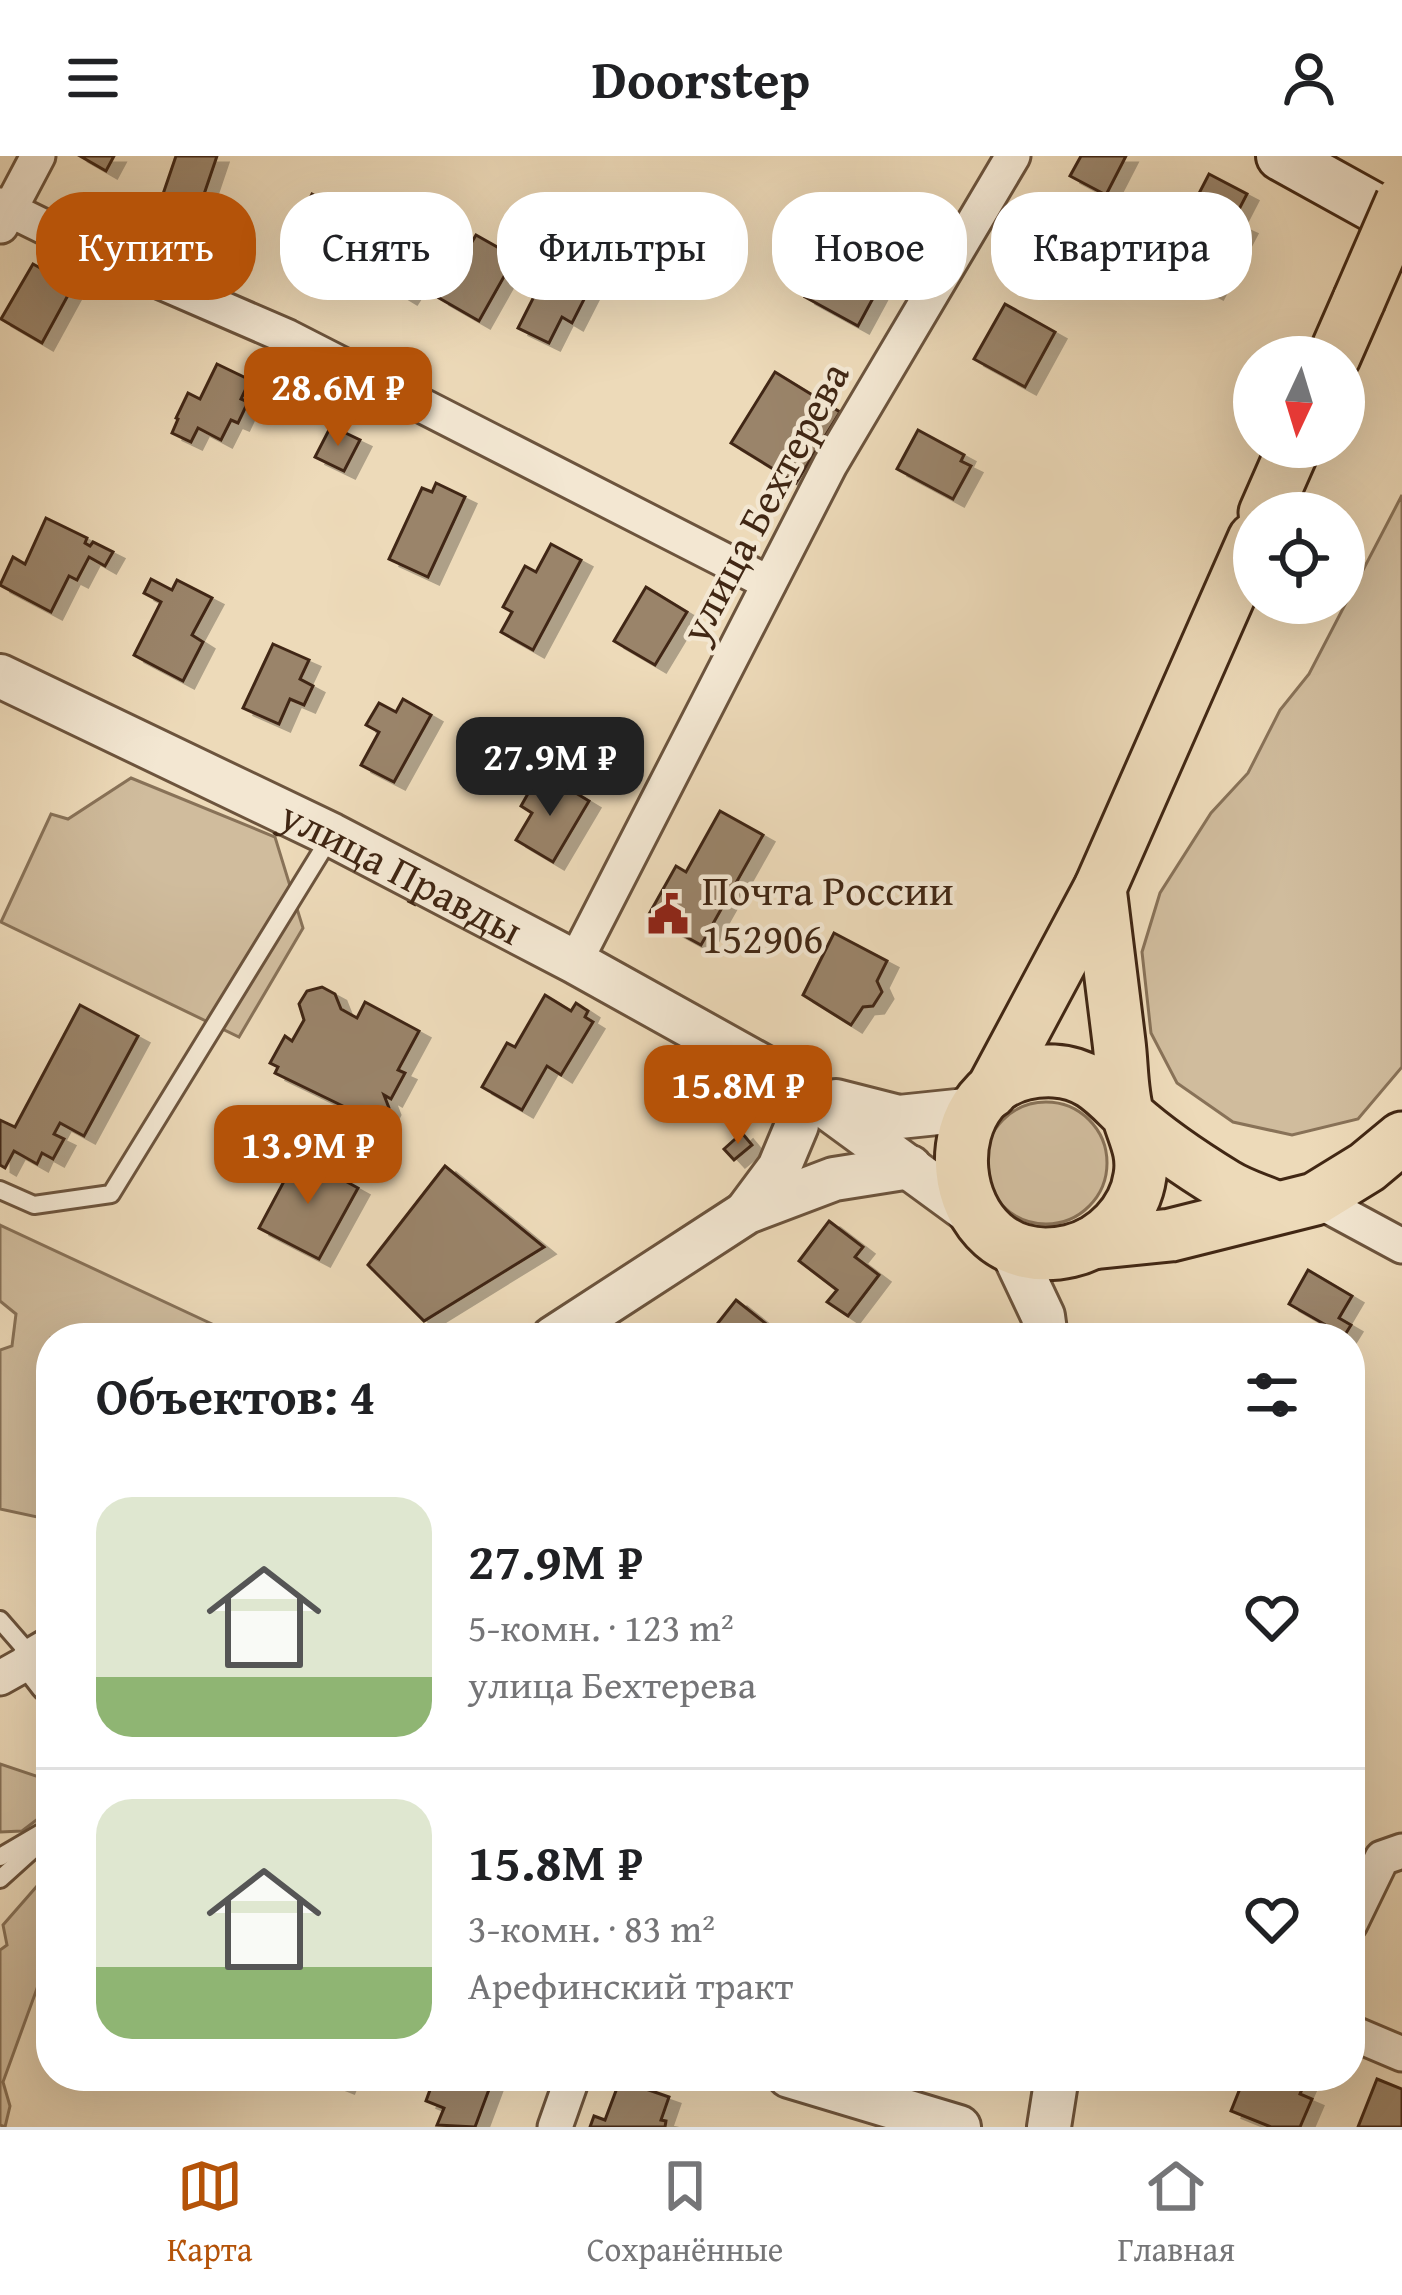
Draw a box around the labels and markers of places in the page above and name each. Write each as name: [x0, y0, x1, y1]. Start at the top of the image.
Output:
pin: 28.6M ₽: [227, 347, 449, 449]
pin: 27.9M ₽: [439, 717, 661, 819]
place label: Почта России 152906: [702, 859, 954, 968]
public building icon: Почта России 152906: [645, 891, 691, 937]
pin: 15.8M ₽: [627, 1045, 849, 1147]
pin: 13.9M ₽: [197, 1105, 419, 1207]

